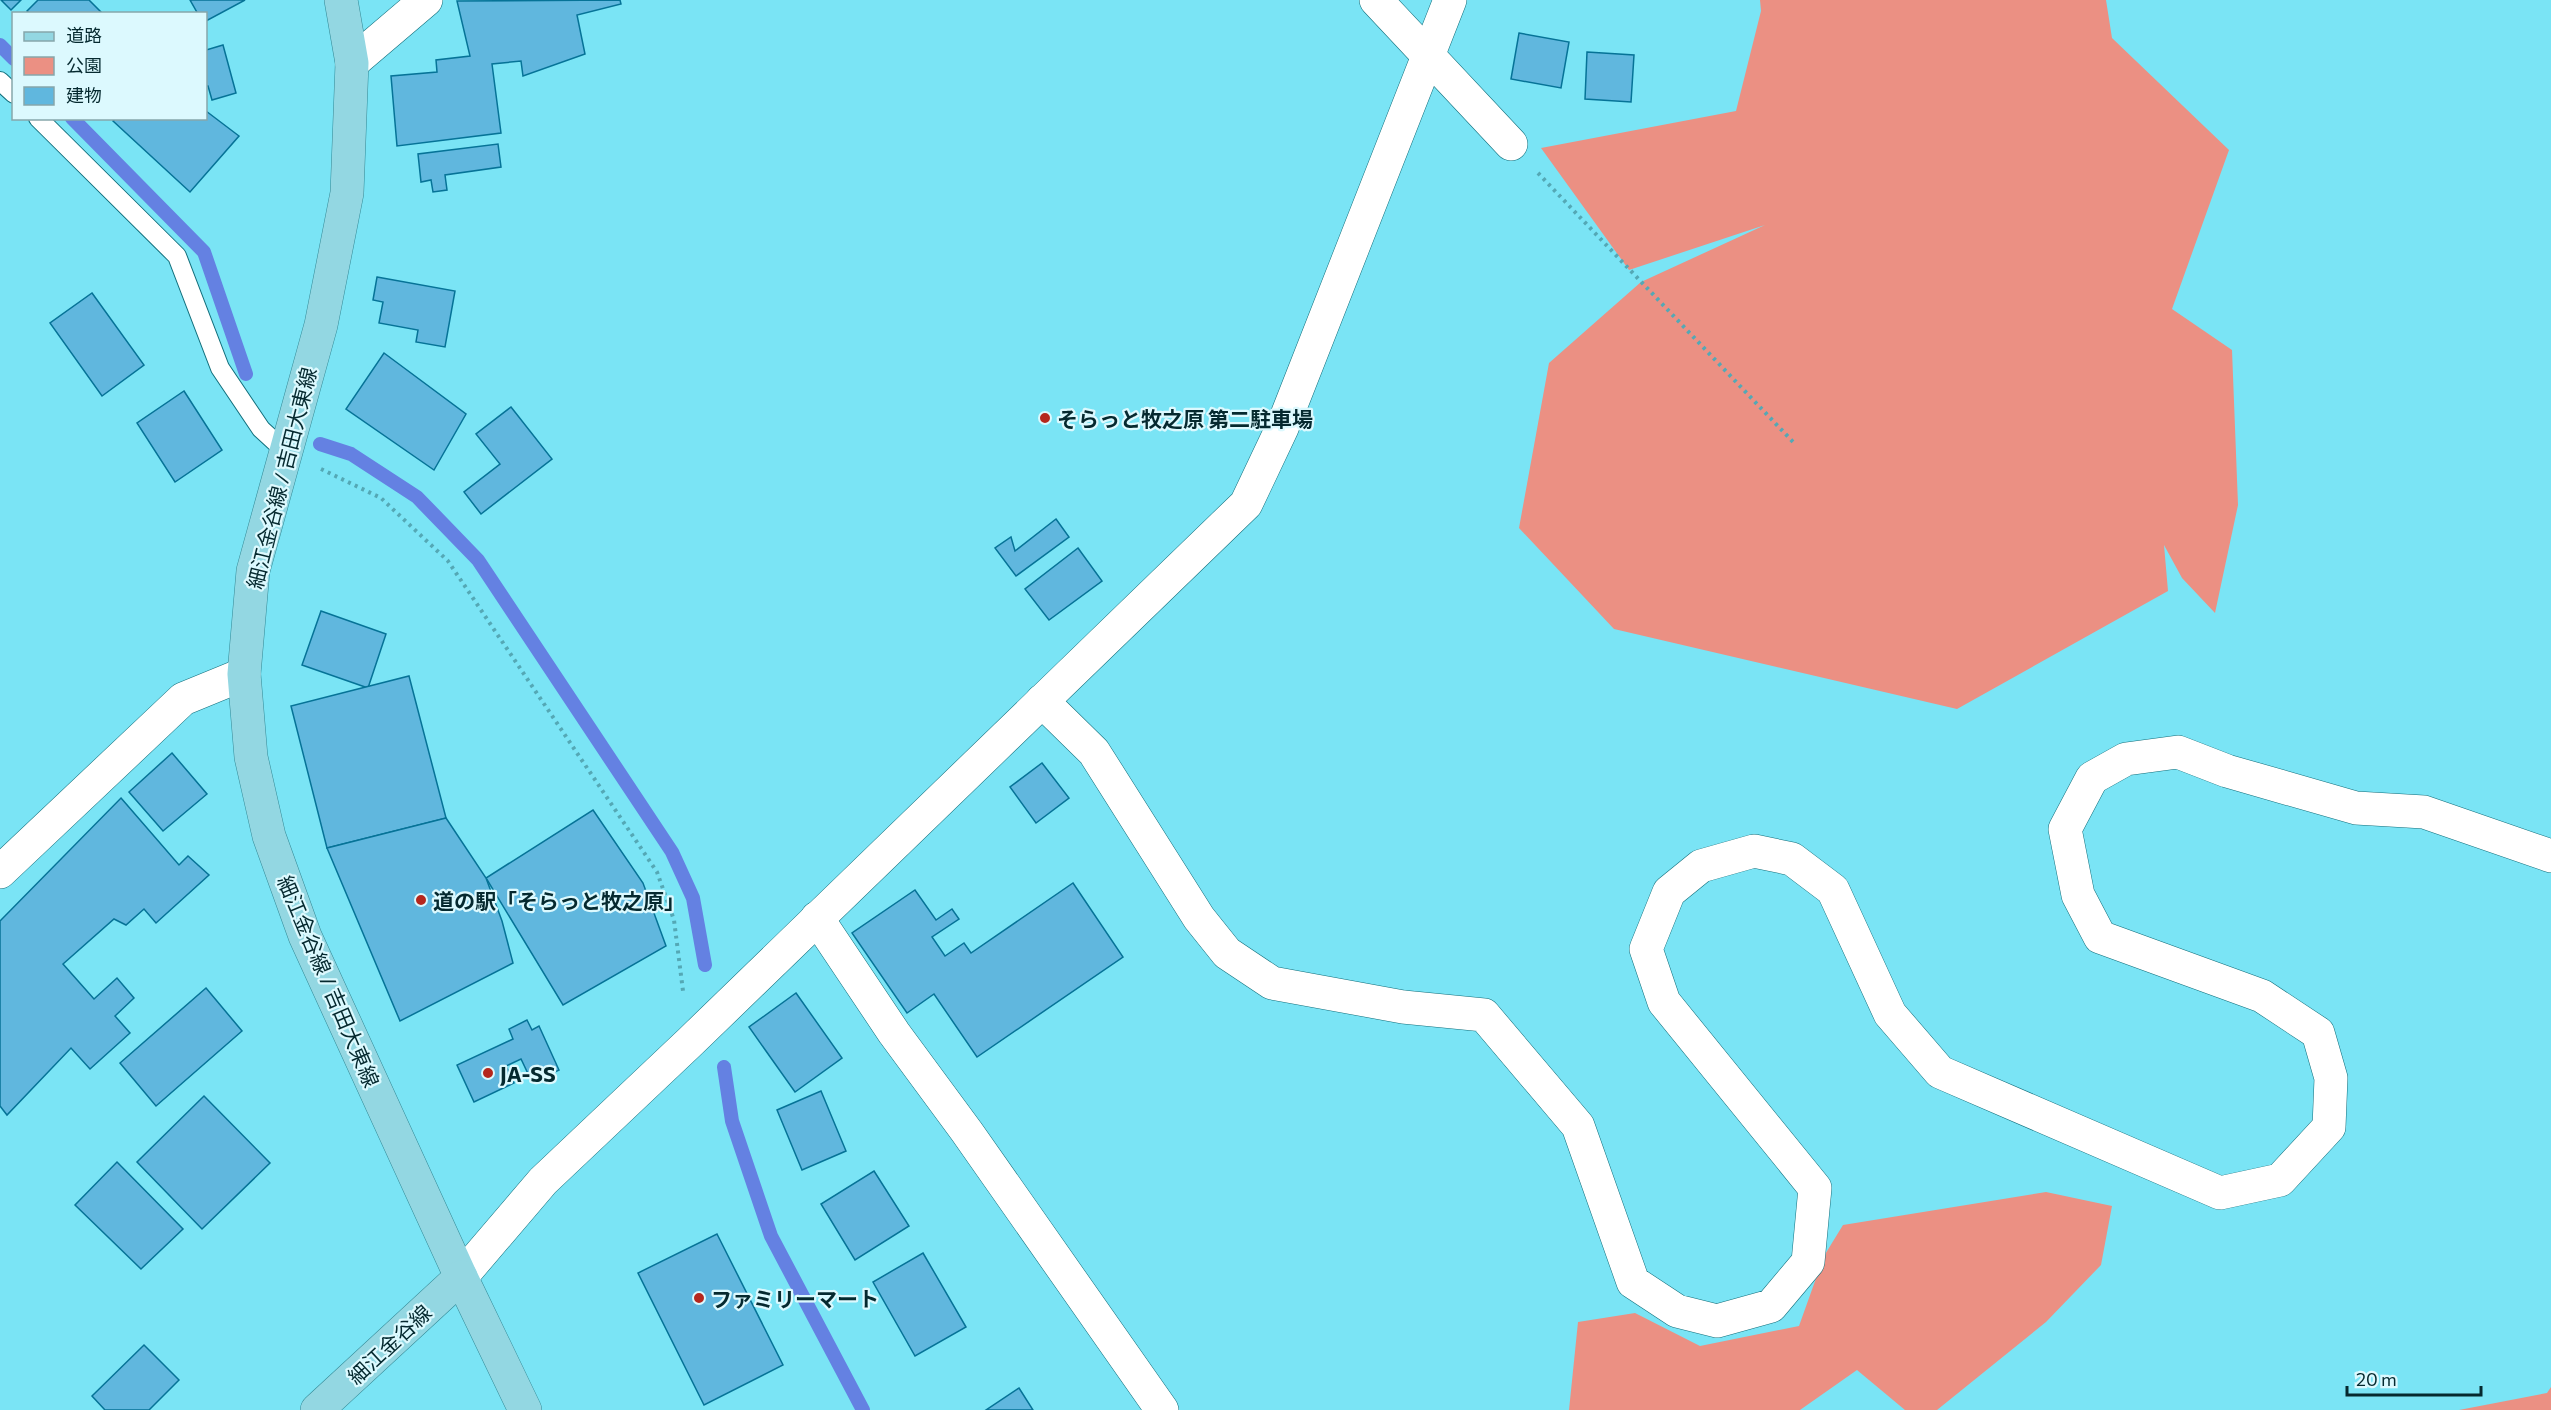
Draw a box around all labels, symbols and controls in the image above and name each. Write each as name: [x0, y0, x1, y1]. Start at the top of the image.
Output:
legend: [12, 12, 207, 120]
text: 道路: [66, 24, 102, 46]
text: 公園: [66, 54, 102, 76]
text: 建物: [66, 84, 102, 106]
street label: 細江金谷線 / 吉田大東線: [241, 365, 321, 591]
place label: そらっと牧之原 第二駐車場: [1057, 406, 1313, 431]
marker: そらっと牧之原 第二駐車場: [1038, 411, 1052, 425]
street label: 細江金谷線 / 吉田大東線: [273, 871, 385, 1091]
place label: 道の駅「そらっと牧之原」: [433, 888, 685, 913]
marker: 道の駅「そらっと牧之原」: [414, 893, 428, 907]
place label: JA-SS: [500, 1061, 556, 1086]
marker: JA-SS: [481, 1066, 495, 1080]
place label: ファミリーマート: [711, 1286, 879, 1311]
marker: ファミリーマート: [692, 1291, 706, 1305]
street label: 細江金谷線: [342, 1299, 436, 1389]
scale bar: [2347, 1359, 2480, 1397]
text: 20 m: [2356, 1368, 2397, 1390]

